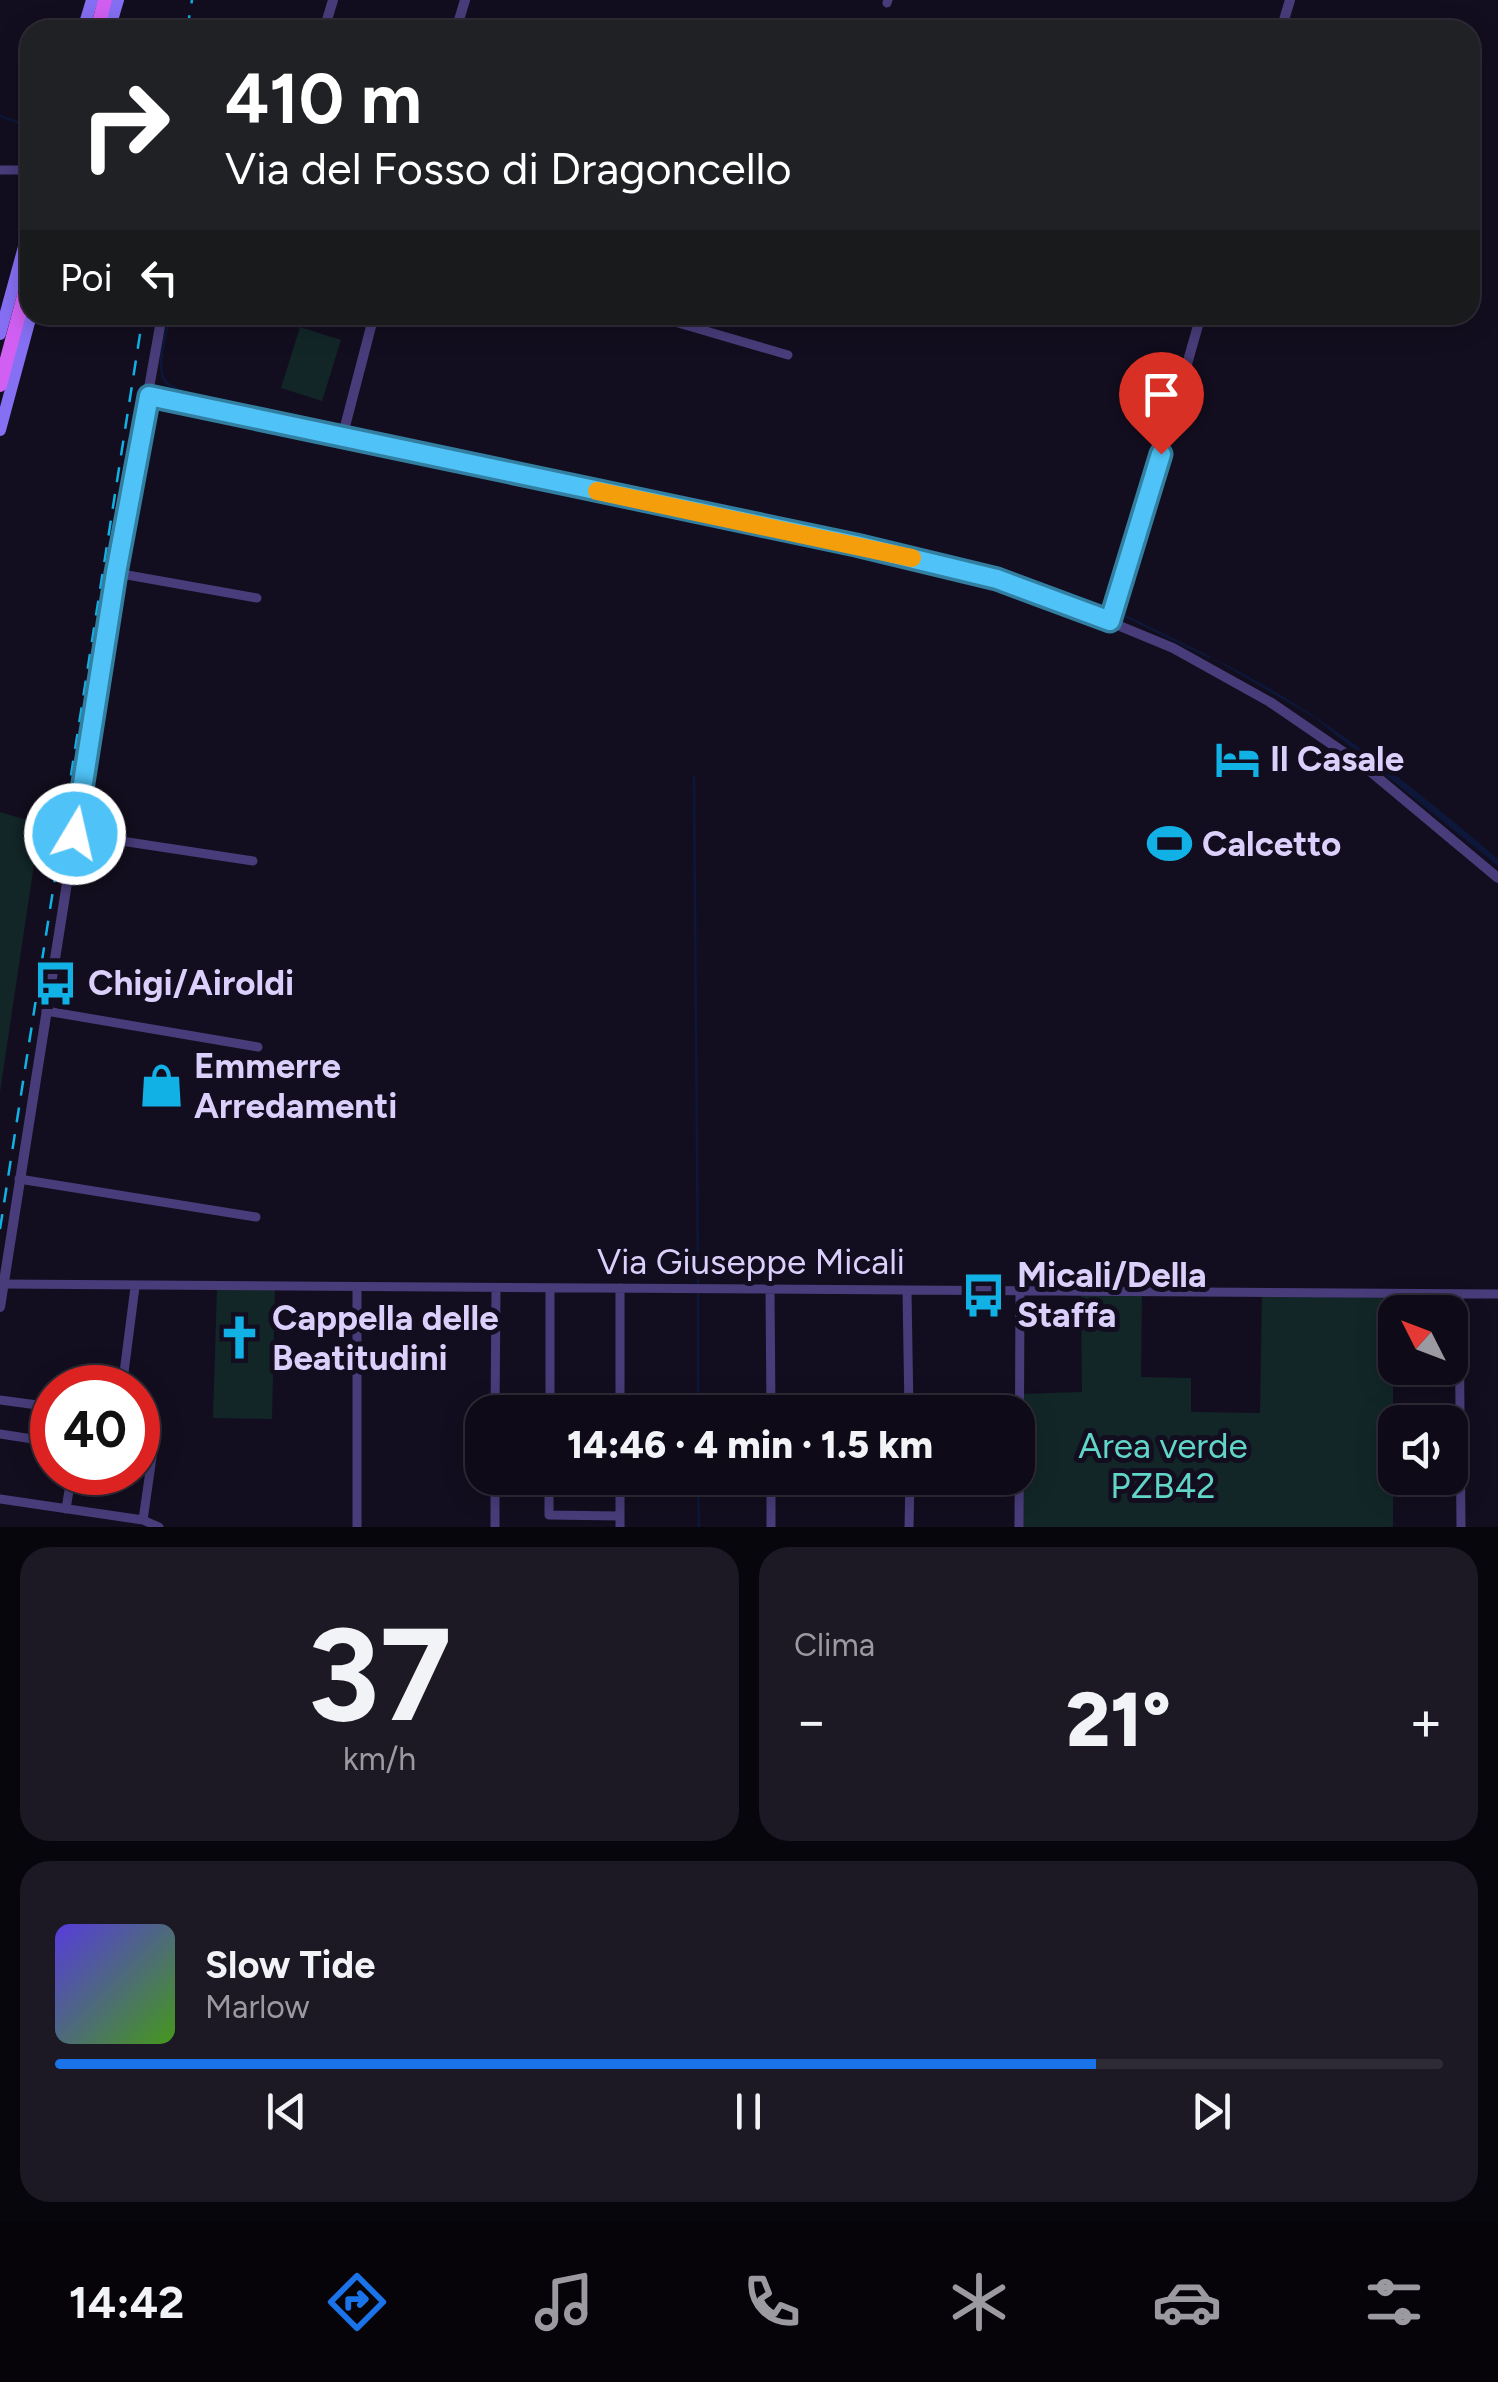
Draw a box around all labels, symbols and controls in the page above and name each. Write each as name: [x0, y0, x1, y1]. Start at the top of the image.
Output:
text: 410 m: [225, 56, 422, 141]
icon: right: [60, 60, 190, 190]
text: Via del Fosso di Dragoncello: [225, 141, 792, 195]
icon: left: [132, 250, 187, 305]
text: Poi: [60, 255, 112, 301]
pin: [1119, 352, 1204, 455]
icon: arrive: [1134, 367, 1189, 422]
hotel icon: Il Casale: [1213, 735, 1261, 783]
place label: Il Casale: [1270, 738, 1404, 780]
position arrow: [23, 782, 127, 886]
sports icon: Calcetto: [1145, 820, 1193, 868]
place label: Calcetto: [1202, 823, 1341, 865]
bus stop icon: Chigi/Airoldi: [31, 959, 79, 1007]
place label: Chigi/Airoldi: [88, 962, 294, 1004]
place label: Emmerre Arredamenti: [194, 1045, 397, 1127]
shop icon: Emmerre Arredamenti: [137, 1062, 185, 1110]
street label: Via Giuseppe Micali: [597, 1241, 905, 1283]
place label: Micali/Della Staffa: [1017, 1254, 1207, 1336]
bus stop icon: Micali/Della Staffa: [960, 1271, 1008, 1319]
north arrow: [1378, 1295, 1468, 1385]
map controls: [1378, 1295, 1468, 1495]
place label: Cappella delle Beatitudini: [272, 1297, 499, 1379]
church icon: Cappella delle Beatitudini: [215, 1314, 263, 1362]
speed limit sign: 40: [30, 1365, 160, 1495]
button: sound: [1378, 1405, 1468, 1495]
text: 14:46 · 4 min · 1.5 km: [567, 1422, 933, 1468]
park label: Area verde PZB42: [1078, 1425, 1248, 1507]
text: 37: [307, 1597, 452, 1753]
text: Clima: [794, 1626, 875, 1664]
text: 21°: [1066, 1675, 1171, 1765]
text: −: [794, 1688, 828, 1754]
text: +: [1409, 1688, 1443, 1754]
text: km/h: [343, 1740, 416, 1778]
text: Slow Tide: [205, 1942, 375, 1988]
text: Marlow: [205, 1988, 309, 2026]
icon: previous: [259, 2084, 314, 2139]
icon: pause: [721, 2084, 776, 2139]
icon: next: [1184, 2084, 1239, 2139]
icon: directions: [322, 2267, 392, 2337]
icon: music: [529, 2267, 599, 2337]
icon: phone: [737, 2267, 807, 2337]
icon: climate: [944, 2267, 1014, 2337]
icon: car: [1152, 2267, 1222, 2337]
icon: filters: [1359, 2267, 1429, 2337]
text: 14:42: [69, 2275, 184, 2329]

